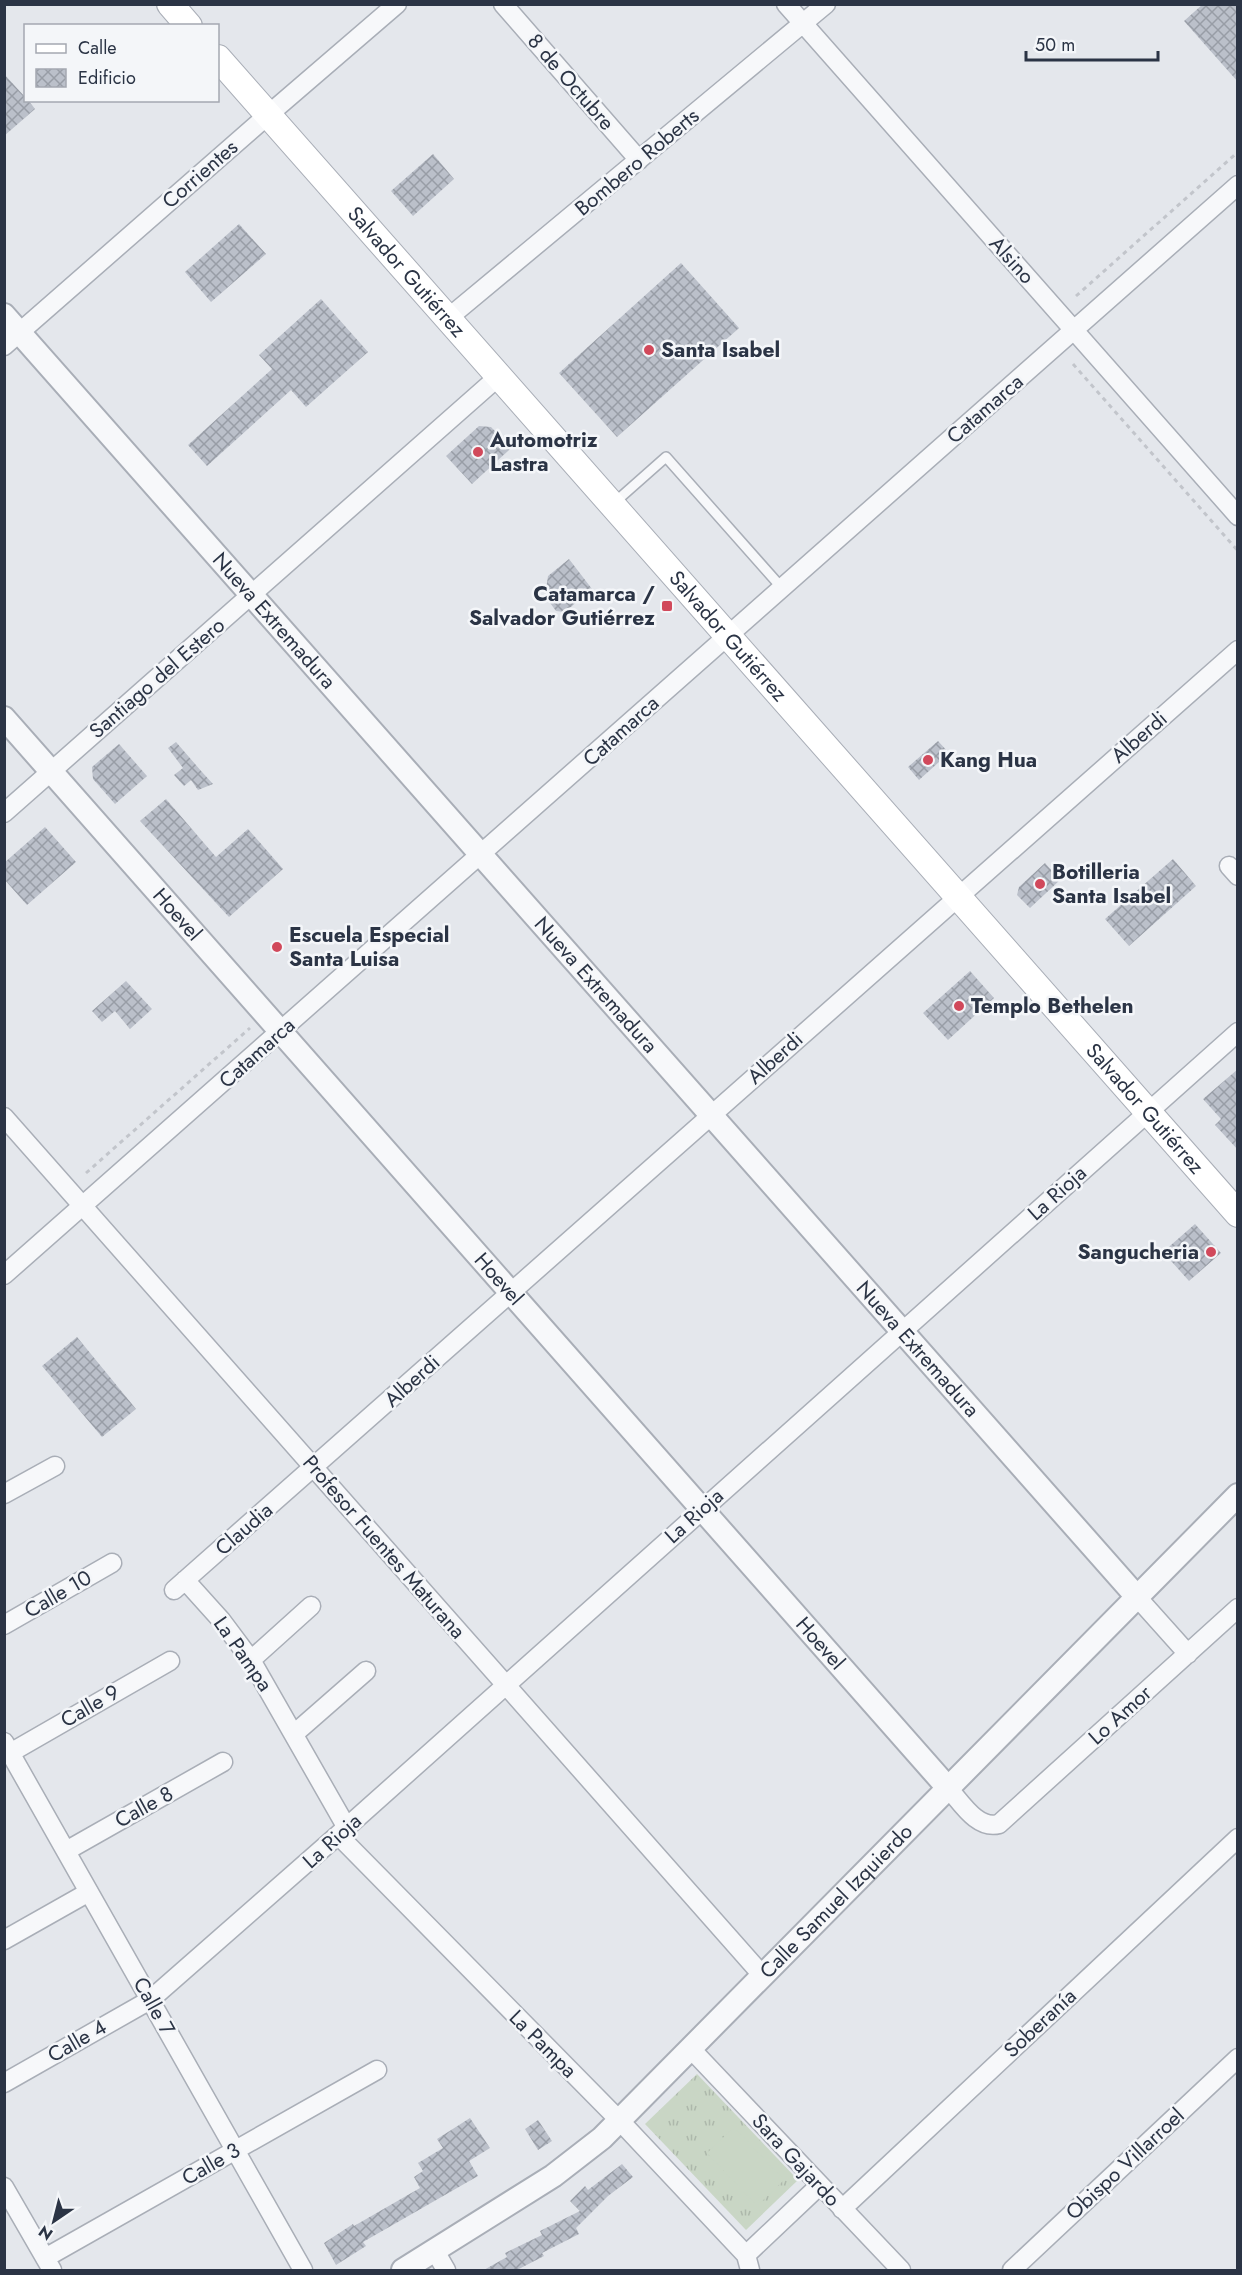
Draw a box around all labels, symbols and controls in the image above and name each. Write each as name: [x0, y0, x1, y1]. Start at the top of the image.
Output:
legend: [24, 24, 219, 102]
scale bar: [1026, 24, 1158, 62]
street label: 8 de Octubre: [521, 27, 622, 137]
text: 50 m: [1035, 32, 1075, 58]
text: Calle: [78, 35, 117, 61]
text: Edificio: [78, 65, 136, 91]
street label: Bombero Roberts: [568, 101, 706, 223]
street label: Corrientes: [155, 133, 245, 215]
street label: Salvador Gutiérrez: [340, 200, 473, 344]
street label: Alsino: [982, 229, 1042, 291]
place label: Santa Isabel: [661, 335, 780, 365]
marker: Santa Isabel: [642, 343, 656, 357]
street label: Catamarca: [940, 367, 1030, 451]
place label: Automotriz Lastra: [489, 425, 598, 479]
marker: Automotriz Lastra: [471, 445, 485, 459]
street label: Nueva Extremadura: [206, 546, 343, 696]
street label: Salvador Gutiérrez: [662, 564, 794, 708]
place label: Catamarca / Salvador Gutiérrez: [469, 579, 655, 633]
marker: Catamarca / Salvador Gutiérrez: [660, 599, 674, 613]
street label: Santiago del Estero: [83, 611, 231, 745]
street label: Catamarca: [576, 689, 666, 773]
street label: Alberdi: [1104, 704, 1174, 770]
place label: Kang Hua: [940, 745, 1037, 775]
marker: Kang Hua: [921, 753, 935, 767]
place label: Botilleria Santa Isabel: [1052, 857, 1171, 911]
marker: Botilleria Santa Isabel: [1033, 877, 1047, 891]
street label: Hoevel: [146, 881, 209, 947]
street label: Nueva Extremadura: [527, 910, 665, 1060]
place label: Escuela Especial Santa Luisa: [289, 920, 449, 974]
marker: Escuela Especial Santa Luisa: [270, 940, 284, 954]
place label: Templo Bethelen: [971, 991, 1134, 1021]
marker: Templo Bethelen: [952, 999, 966, 1013]
street label: Catamarca: [212, 1011, 302, 1095]
street label: Alberdi: [740, 1025, 810, 1091]
street label: Salvador Gutiérrez: [1079, 1036, 1211, 1181]
street label: La Rioja: [1021, 1158, 1093, 1228]
place label: Sangucheria: [1077, 1237, 1199, 1267]
marker: Sangucheria: [1204, 1245, 1218, 1259]
street label: Hoevel: [467, 1246, 530, 1312]
street label: Nueva Extremadura: [849, 1274, 987, 1424]
street label: Alberdi: [377, 1348, 447, 1414]
street label: Profesor Fuentes Maturana: [296, 1449, 472, 1645]
street label: La Rioja: [658, 1481, 730, 1551]
street label: Claudia: [209, 1495, 279, 1563]
street label: Calle 10: [19, 1563, 97, 1625]
street label: La Pampa: [206, 1610, 280, 1698]
street label: Hoevel: [789, 1610, 852, 1676]
street label: Calle 9: [55, 1677, 125, 1735]
street label: Lo Amor: [1082, 1678, 1159, 1752]
street label: Calle 8: [109, 1779, 179, 1835]
street label: La Rioja: [296, 1806, 368, 1876]
street label: Calle Samuel Izquierdo: [753, 1817, 920, 1985]
street label: Calle 7: [126, 1971, 182, 2041]
street label: Soberanía: [997, 1981, 1083, 2065]
street label: La Pampa: [502, 2003, 584, 2085]
street label: Calle 4: [42, 2012, 112, 2070]
street label: Obispo Villarroel: [1059, 2101, 1191, 2227]
street label: Sara Gajardo: [745, 2107, 847, 2213]
street label: Calle 3: [176, 2135, 246, 2193]
north arrow: [24, 2191, 84, 2251]
text: N: [34, 2220, 57, 2246]

